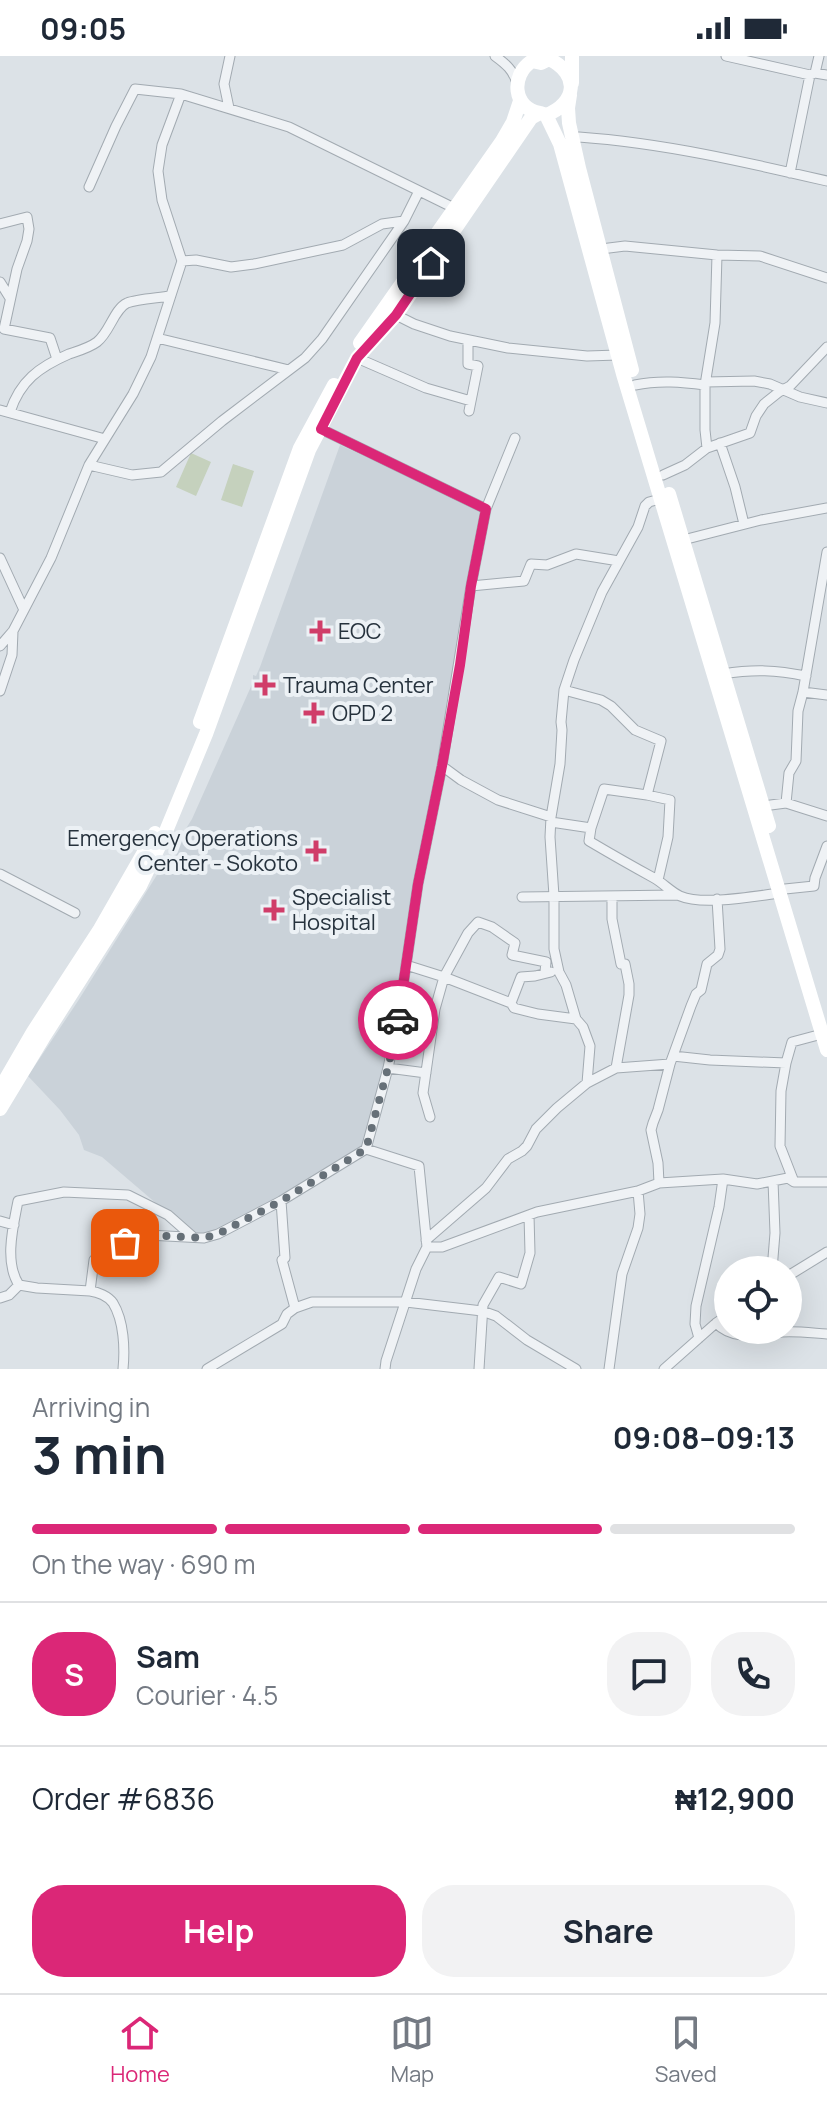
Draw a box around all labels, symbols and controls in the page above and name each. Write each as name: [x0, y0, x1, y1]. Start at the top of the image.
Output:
text: 09:05: [40, 8, 126, 49]
pin: [397, 229, 465, 297]
icon: home: [409, 241, 453, 285]
place label: EOC: [338, 616, 382, 646]
marker: EOC: [309, 620, 331, 642]
place label: Trauma Center: [283, 670, 434, 700]
marker: Trauma Center: [254, 674, 276, 696]
place label: OPD 2: [332, 698, 393, 728]
marker: OPD 2: [303, 702, 325, 724]
place label: Emergency Operations Center - Sokoto: [67, 823, 298, 878]
marker: Emergency Operations Center - Sokoto: [305, 840, 327, 862]
place label: Specialist Hospital: [292, 882, 391, 937]
marker: Specialist Hospital: [263, 899, 285, 921]
courier: [358, 980, 438, 1060]
icon: car: [376, 998, 420, 1042]
pin: [91, 1209, 159, 1277]
icon: bag: [103, 1221, 147, 1265]
map controls: [714, 1256, 802, 1344]
button: locate: [714, 1256, 802, 1344]
text: Arriving in: [32, 1389, 150, 1425]
text: 09:08–09:13: [613, 1417, 795, 1458]
text: 3 min: [32, 1419, 167, 1490]
text: On the way · 690 m: [32, 1546, 256, 1582]
button: chat: [607, 1632, 691, 1716]
button: phone: [711, 1632, 795, 1716]
text: Sam: [136, 1636, 200, 1677]
text: S: [64, 1654, 84, 1695]
text: Courier · 4.5: [136, 1677, 278, 1713]
text: Order #6836: [32, 1778, 215, 1819]
text: ₦12,900: [675, 1778, 795, 1819]
button: Help: [32, 1885, 406, 1977]
button: Share: [422, 1885, 795, 1977]
tab: Home: [110, 2011, 170, 2089]
tab: Map: [390, 2011, 434, 2089]
tab: Saved: [655, 2011, 717, 2089]

